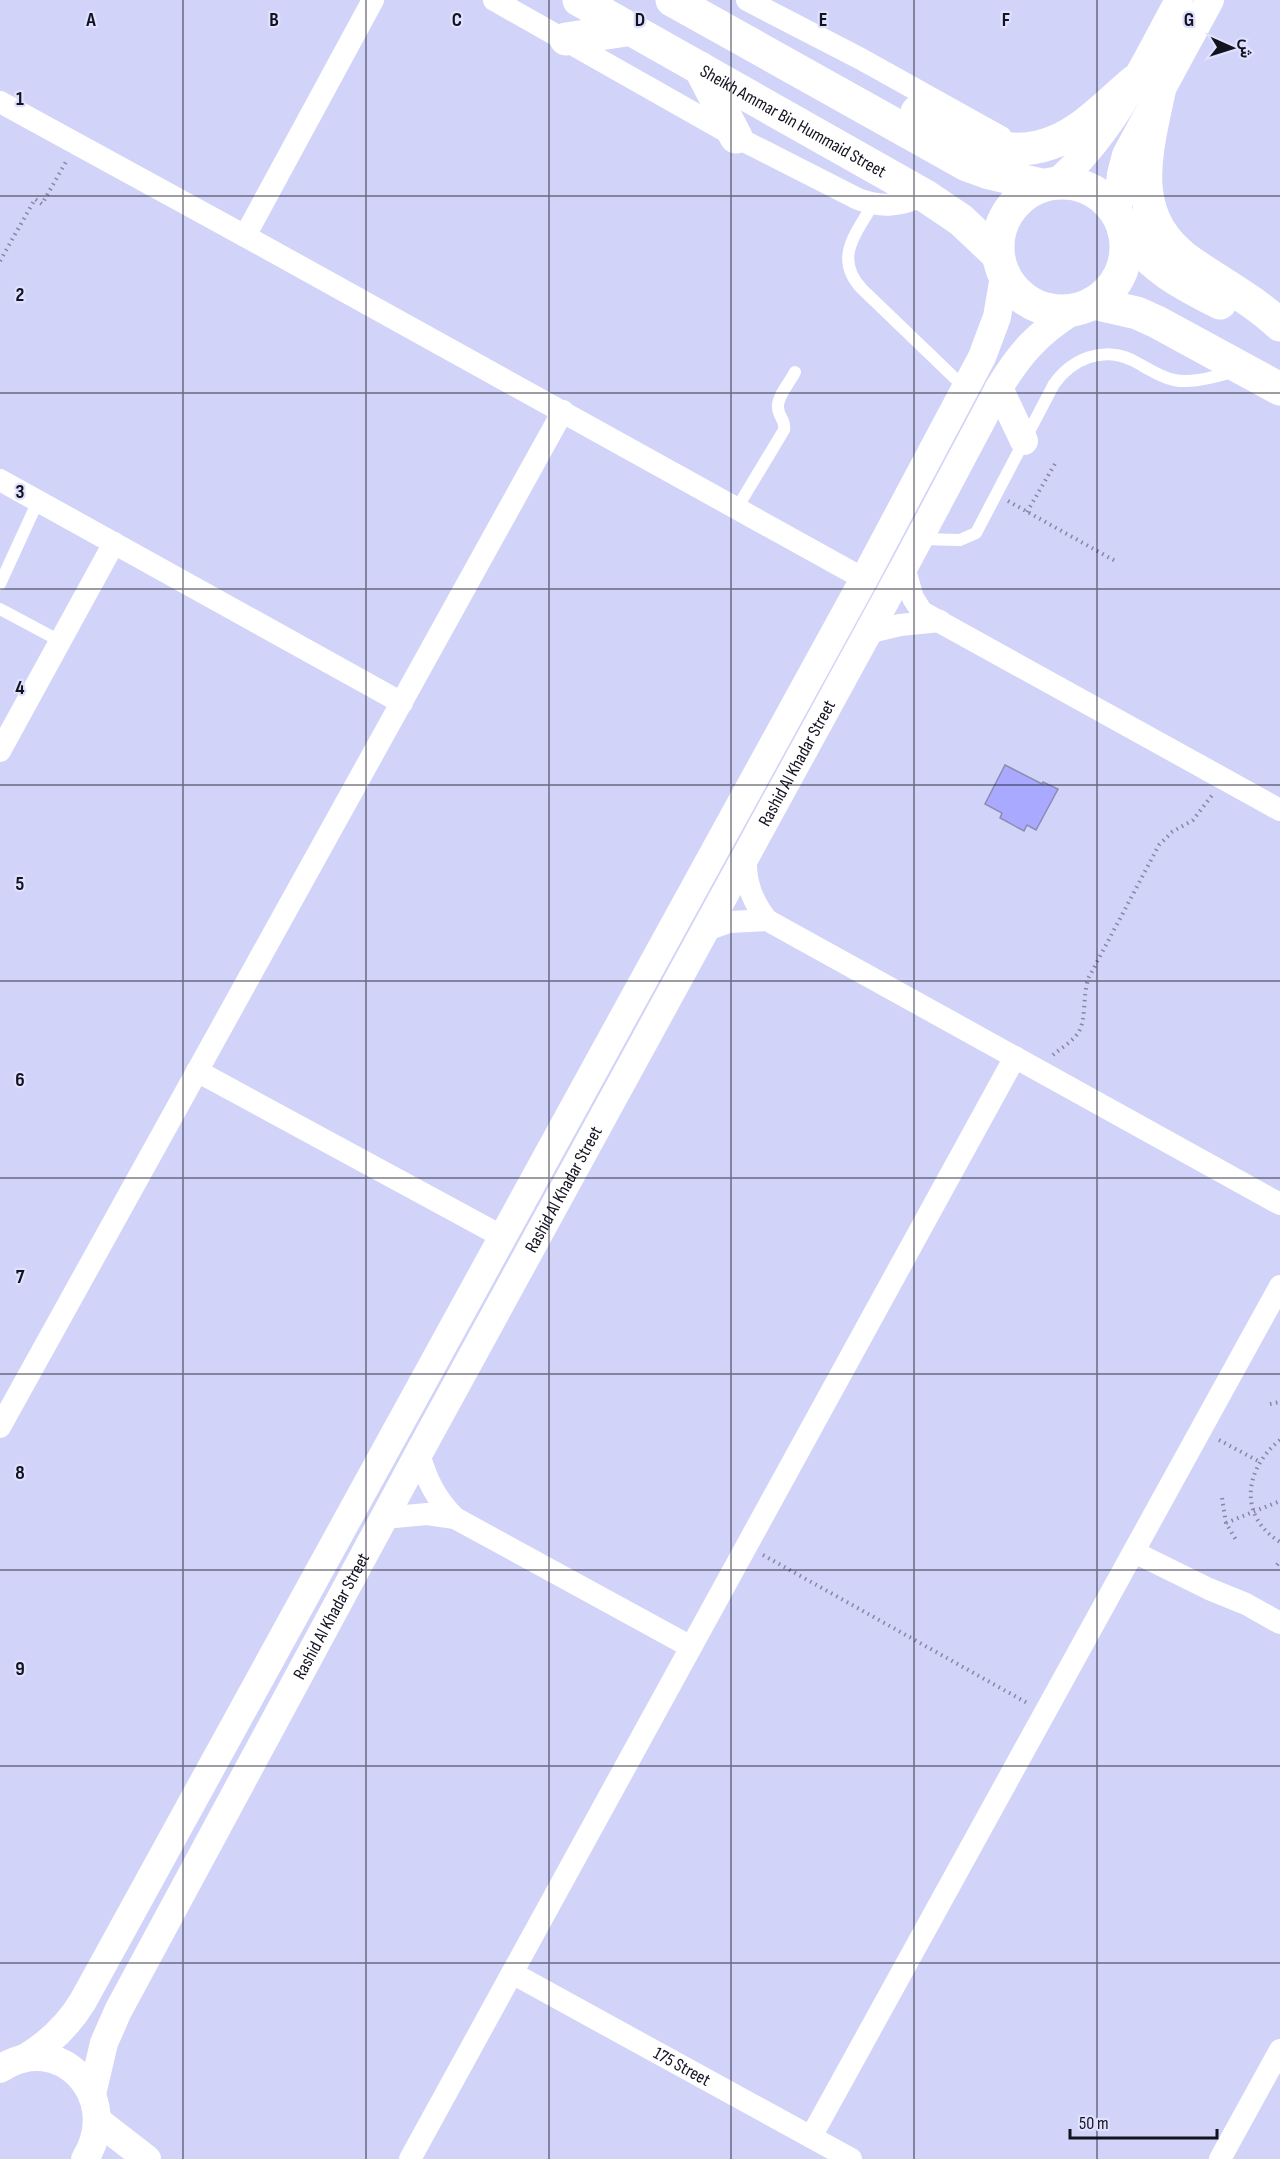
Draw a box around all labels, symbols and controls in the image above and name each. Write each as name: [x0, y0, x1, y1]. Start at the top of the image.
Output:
text: A: [85, 8, 96, 32]
text: B: [269, 8, 279, 32]
text: C: [452, 8, 462, 32]
text: D: [635, 8, 645, 32]
text: E: [819, 8, 827, 32]
text: F: [1002, 8, 1010, 32]
text: G: [1184, 8, 1194, 32]
north arrow: [1202, 18, 1262, 78]
text: ش: [1235, 39, 1255, 59]
street label: Sheikh Ammar Bin Hummaid Street: [696, 61, 890, 183]
text: 1: [16, 87, 24, 111]
text: 2: [16, 283, 24, 307]
text: 3: [16, 480, 25, 504]
text: 4: [15, 676, 25, 700]
street label: Rashid Al Khadar Street: [754, 696, 840, 830]
text: 5: [16, 872, 25, 896]
text: 6: [15, 1068, 25, 1092]
street label: Rashid Al Khadar Street: [521, 1122, 607, 1256]
text: 7: [16, 1265, 25, 1289]
text: 8: [15, 1461, 25, 1485]
street label: Rashid Al Khadar Street: [289, 1549, 374, 1683]
text: 9: [15, 1657, 25, 1681]
street label: 175 Street: [650, 2043, 714, 2091]
scale bar: [1070, 2102, 1217, 2140]
text: 50 m: [1079, 2113, 1109, 2134]

